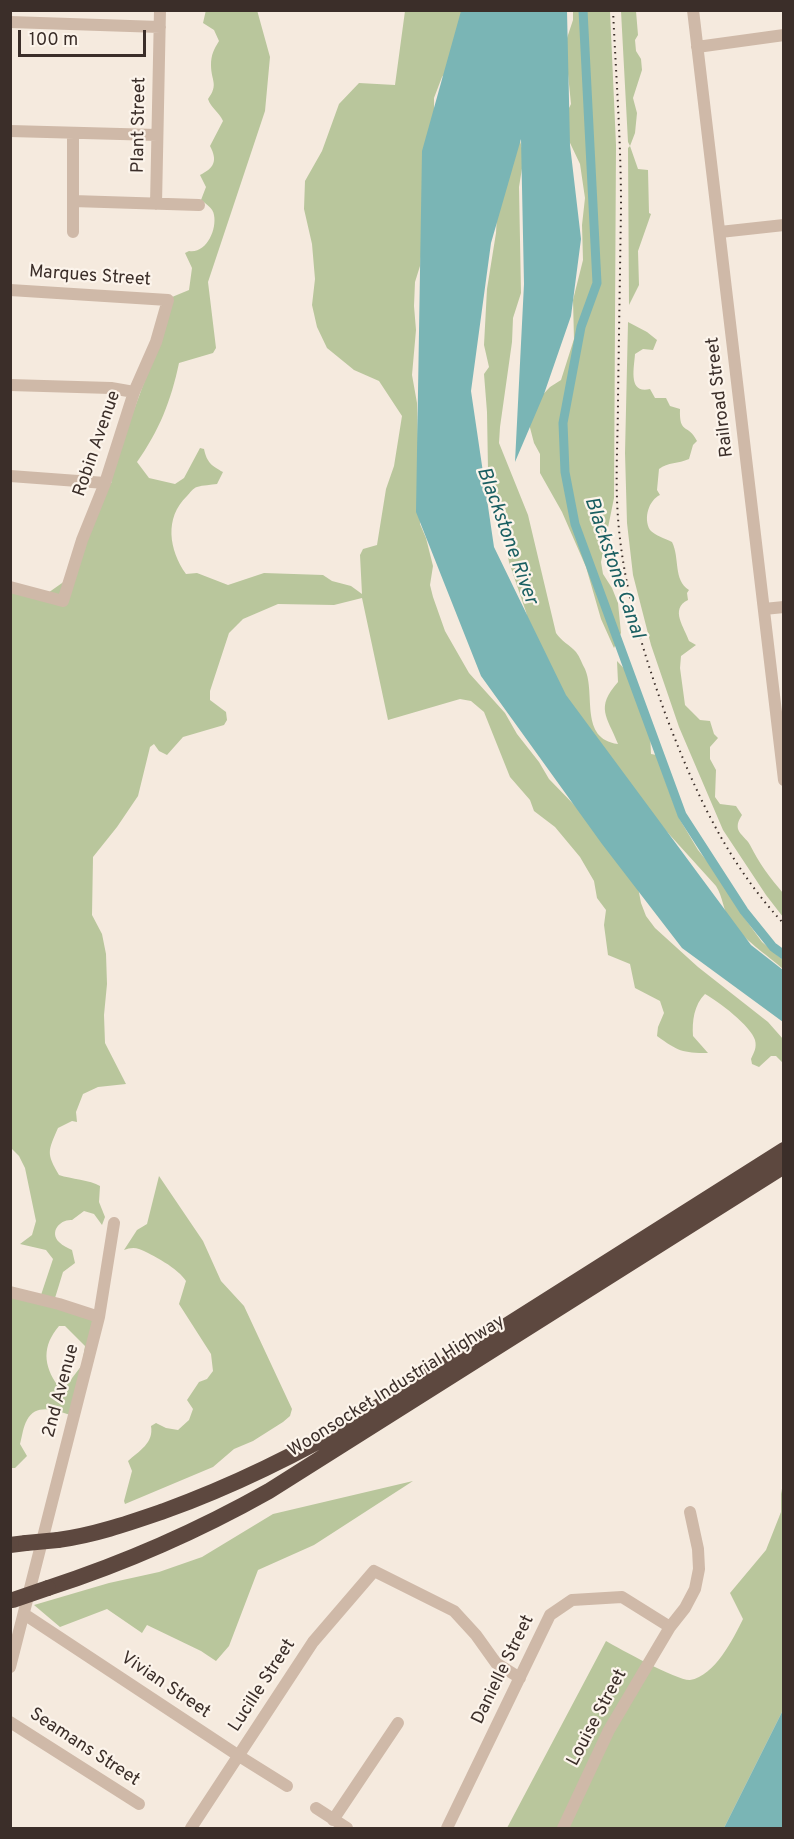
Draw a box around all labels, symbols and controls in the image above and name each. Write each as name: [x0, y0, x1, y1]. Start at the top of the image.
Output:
scale bar: [21, 18, 148, 56]
text: 100 m: [29, 29, 78, 52]
street label: Plant Street: [128, 77, 152, 173]
street label: Marques Street: [28, 262, 152, 292]
street label: Railroad Street: [703, 336, 739, 458]
street label: Robin Avenue: [70, 388, 126, 500]
water label: Blackstone River: [470, 464, 542, 608]
water label: Blackstone Canal: [578, 494, 648, 642]
street label: Woonsocket Industrial Highway: [285, 1311, 509, 1463]
street label: 2nd Avenue: [39, 1342, 85, 1440]
street label: Danielle Street: [468, 1612, 540, 1728]
street label: Lucille Street: [225, 1635, 301, 1737]
street label: Vivian Street: [116, 1648, 214, 1724]
street label: Louise Street: [563, 1666, 633, 1770]
street label: Seamans Street: [25, 1704, 143, 1792]

